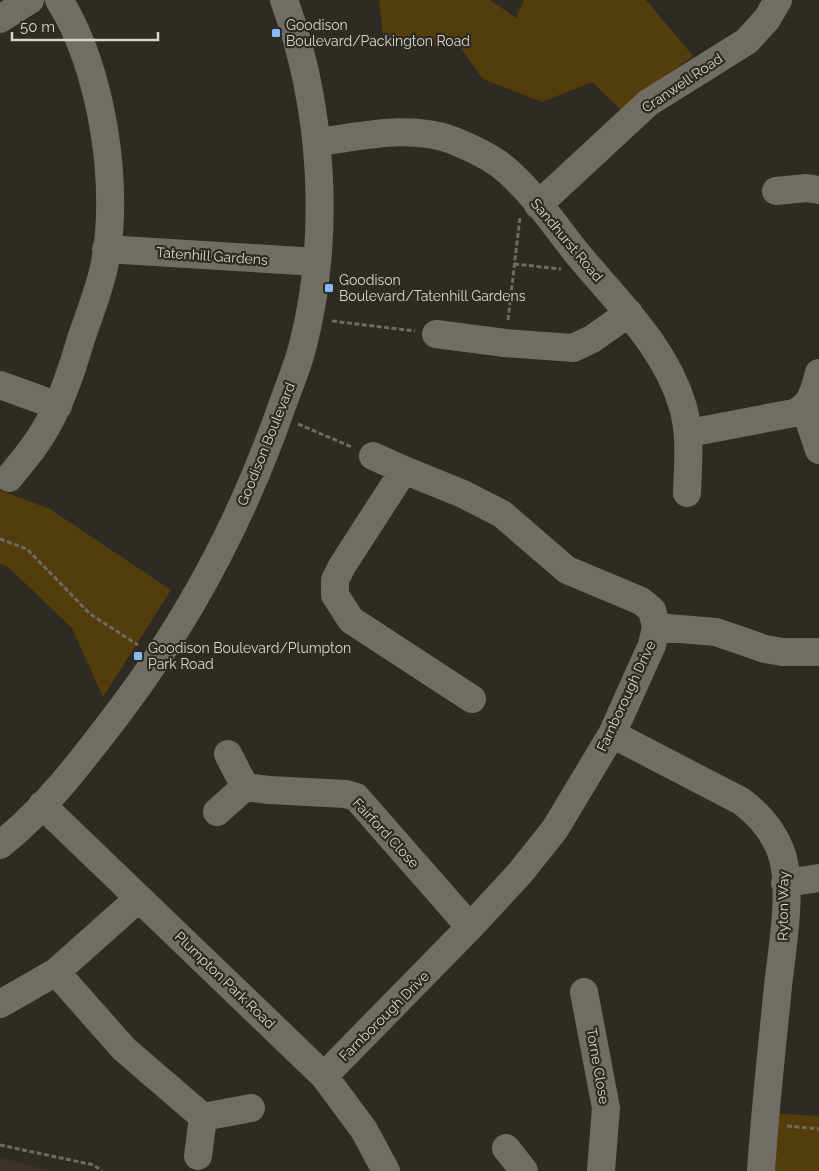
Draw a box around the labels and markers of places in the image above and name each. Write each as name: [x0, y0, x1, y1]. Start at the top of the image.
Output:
place label: Goodison Boulevard/Packington Road: [286, 17, 470, 49]
marker: Goodison Boulevard/Packington Road: [270, 27, 282, 39]
place label: Goodison Boulevard/Tatenhill Gardens: [339, 272, 526, 304]
marker: Goodison Boulevard/Tatenhill Gardens: [323, 282, 335, 294]
place label: Goodison Boulevard/Plumpton Park Road: [148, 640, 351, 672]
marker: Goodison Boulevard/Plumpton Park Road: [132, 650, 144, 662]

